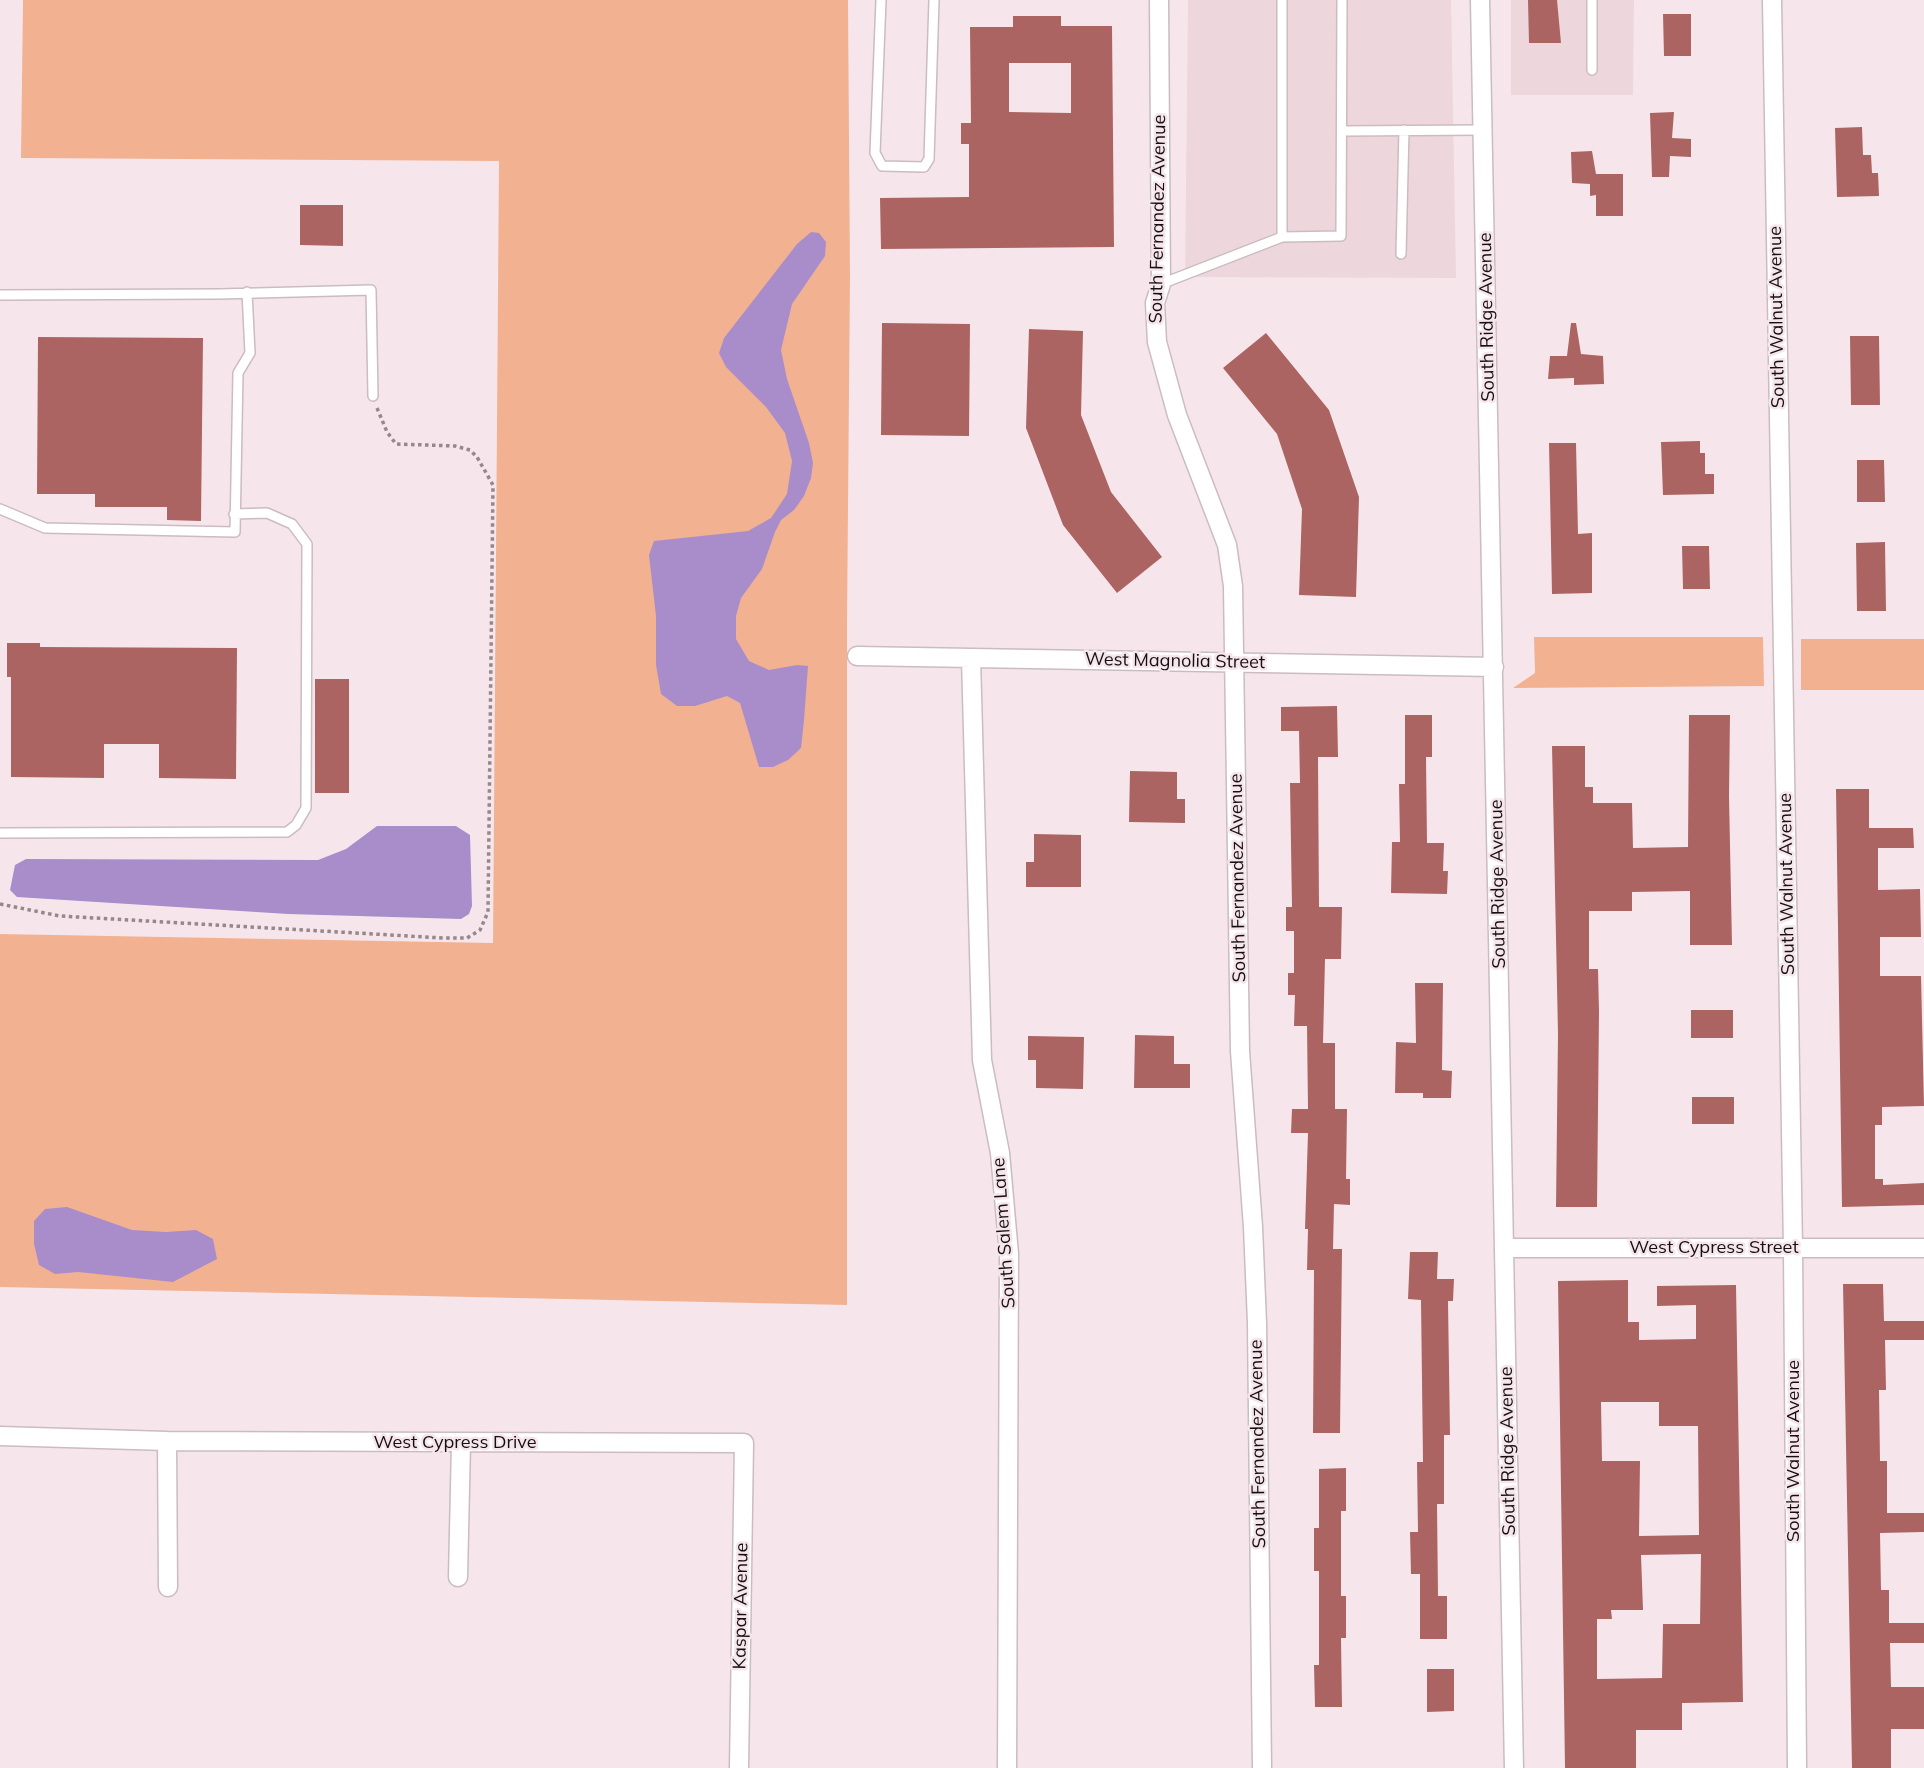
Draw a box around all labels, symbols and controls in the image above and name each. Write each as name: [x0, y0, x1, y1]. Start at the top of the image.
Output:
street label: South Fernandez Avenue: [1145, 114, 1171, 324]
street label: South Walnut Avenue: [1765, 226, 1789, 408]
street label: South Ridge Avenue: [1475, 232, 1499, 402]
street label: West Magnolia Street: [1085, 649, 1265, 673]
street label: South Fernandez Avenue: [1225, 773, 1251, 983]
street label: South Walnut Avenue: [1775, 793, 1799, 975]
street label: South Ridge Avenue: [1486, 799, 1510, 969]
street label: South Salem Lane: [988, 1157, 1020, 1309]
street label: West Cypress Street: [1629, 1237, 1799, 1259]
street label: South Fernandez Avenue: [1245, 1339, 1271, 1549]
street label: South Walnut Avenue: [1783, 1360, 1805, 1542]
street label: South Ridge Avenue: [1496, 1366, 1520, 1536]
street label: West Cypress Drive: [373, 1432, 537, 1454]
street label: Kaspar Avenue: [729, 1542, 753, 1670]

